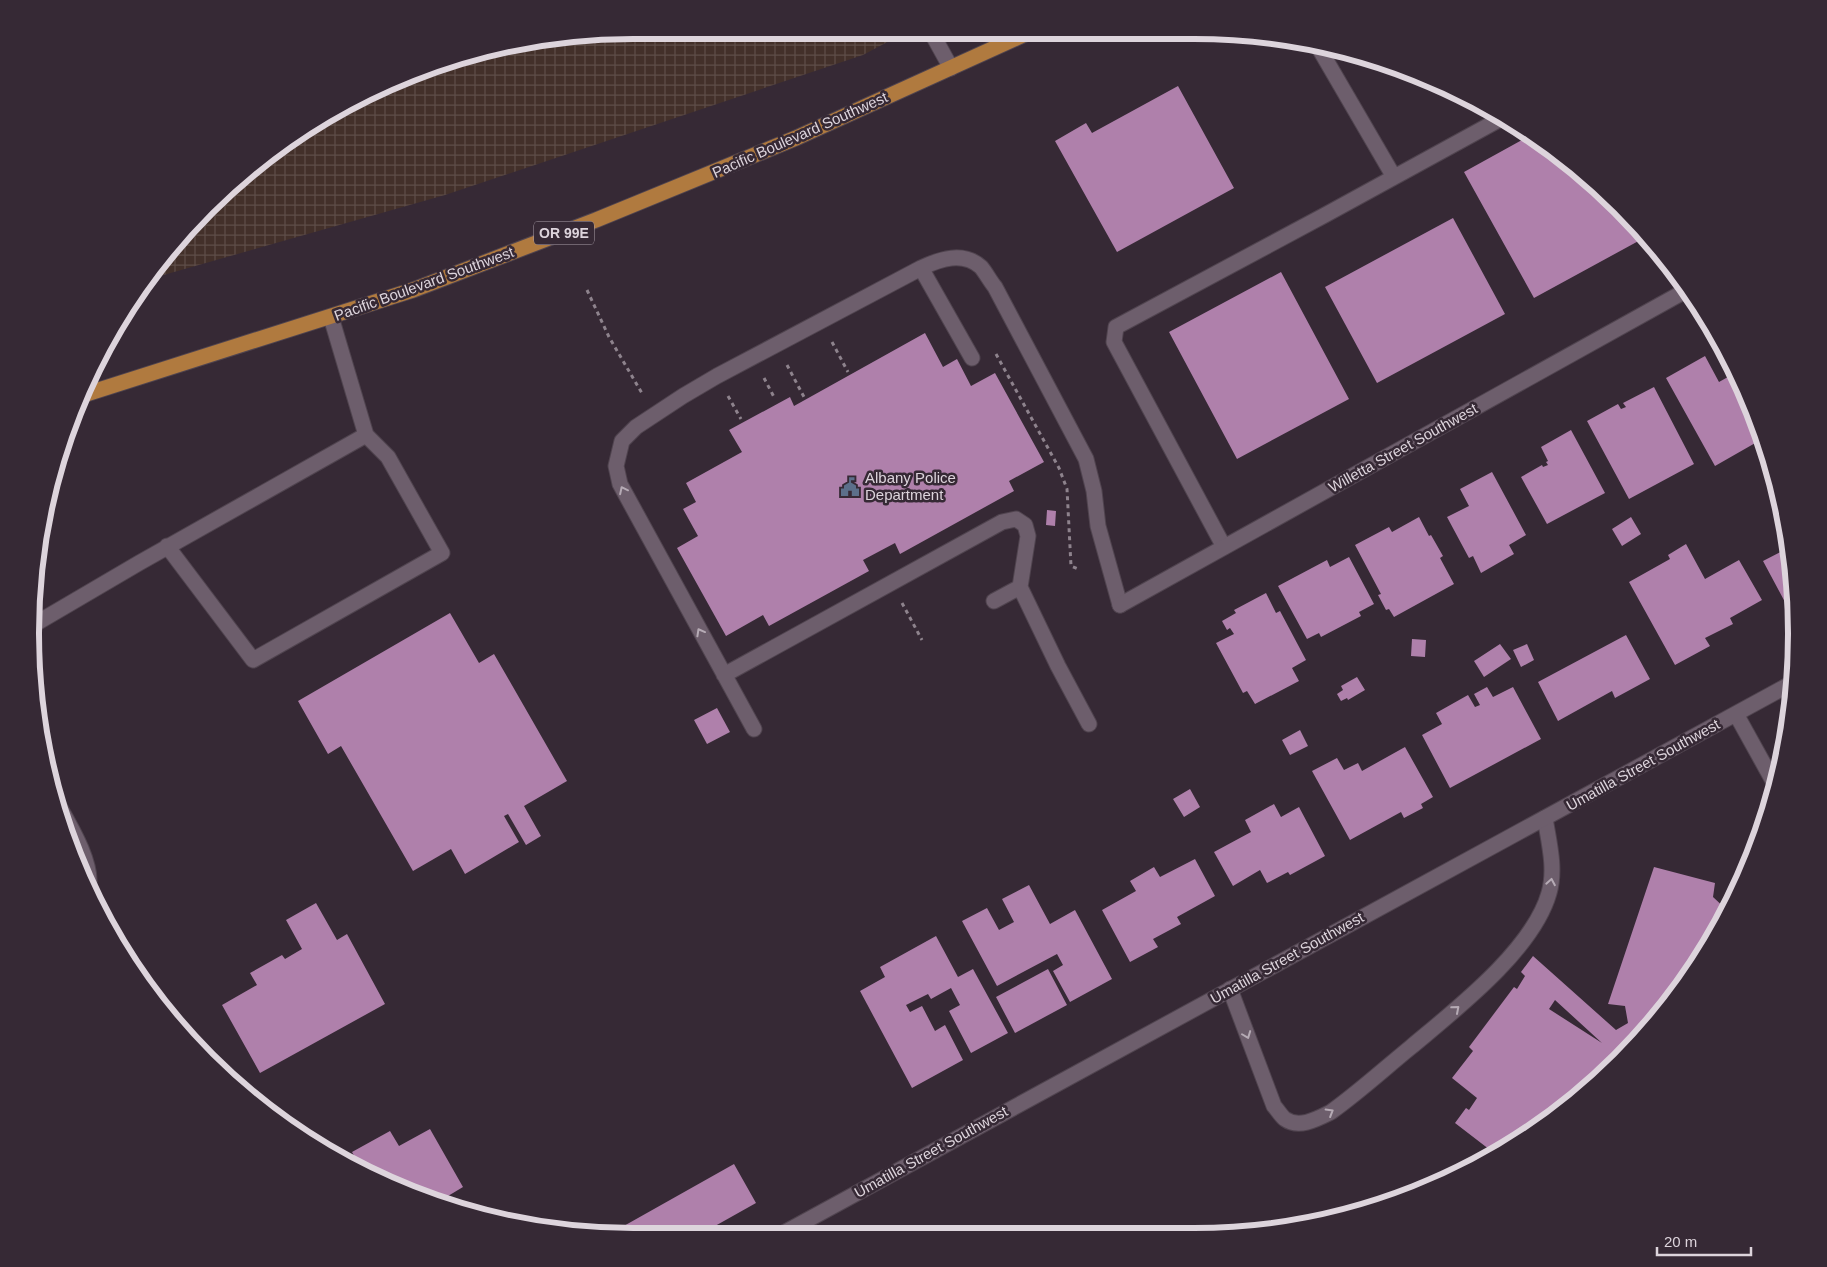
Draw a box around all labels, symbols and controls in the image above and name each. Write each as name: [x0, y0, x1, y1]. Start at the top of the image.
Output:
street label: Pacific Boulevard Southwest: [710, 88, 891, 181]
road number: OR 99E: [534, 222, 594, 244]
street label: Pacific Boulevard Southwest: [332, 243, 517, 324]
street label: Willetta Street Southwest: [1325, 399, 1481, 496]
place label: Albany Police Department: [865, 469, 956, 503]
public building icon: Albany Police Department: [839, 476, 861, 498]
one-way arrow: [619, 486, 629, 495]
one-way arrow: [697, 629, 707, 638]
street label: Umatilla Street Southwest: [1563, 715, 1723, 814]
one-way arrow: [1546, 877, 1556, 886]
street label: Umatilla Street Southwest: [1207, 908, 1367, 1007]
one-way arrow: [1450, 1006, 1459, 1015]
one-way arrow: [1241, 1030, 1251, 1039]
street label: Umatilla Street Southwest: [851, 1102, 1011, 1201]
one-way arrow: [1325, 1109, 1334, 1119]
scale bar: [1657, 1224, 1751, 1256]
text: 20 m: [1664, 1233, 1697, 1250]

